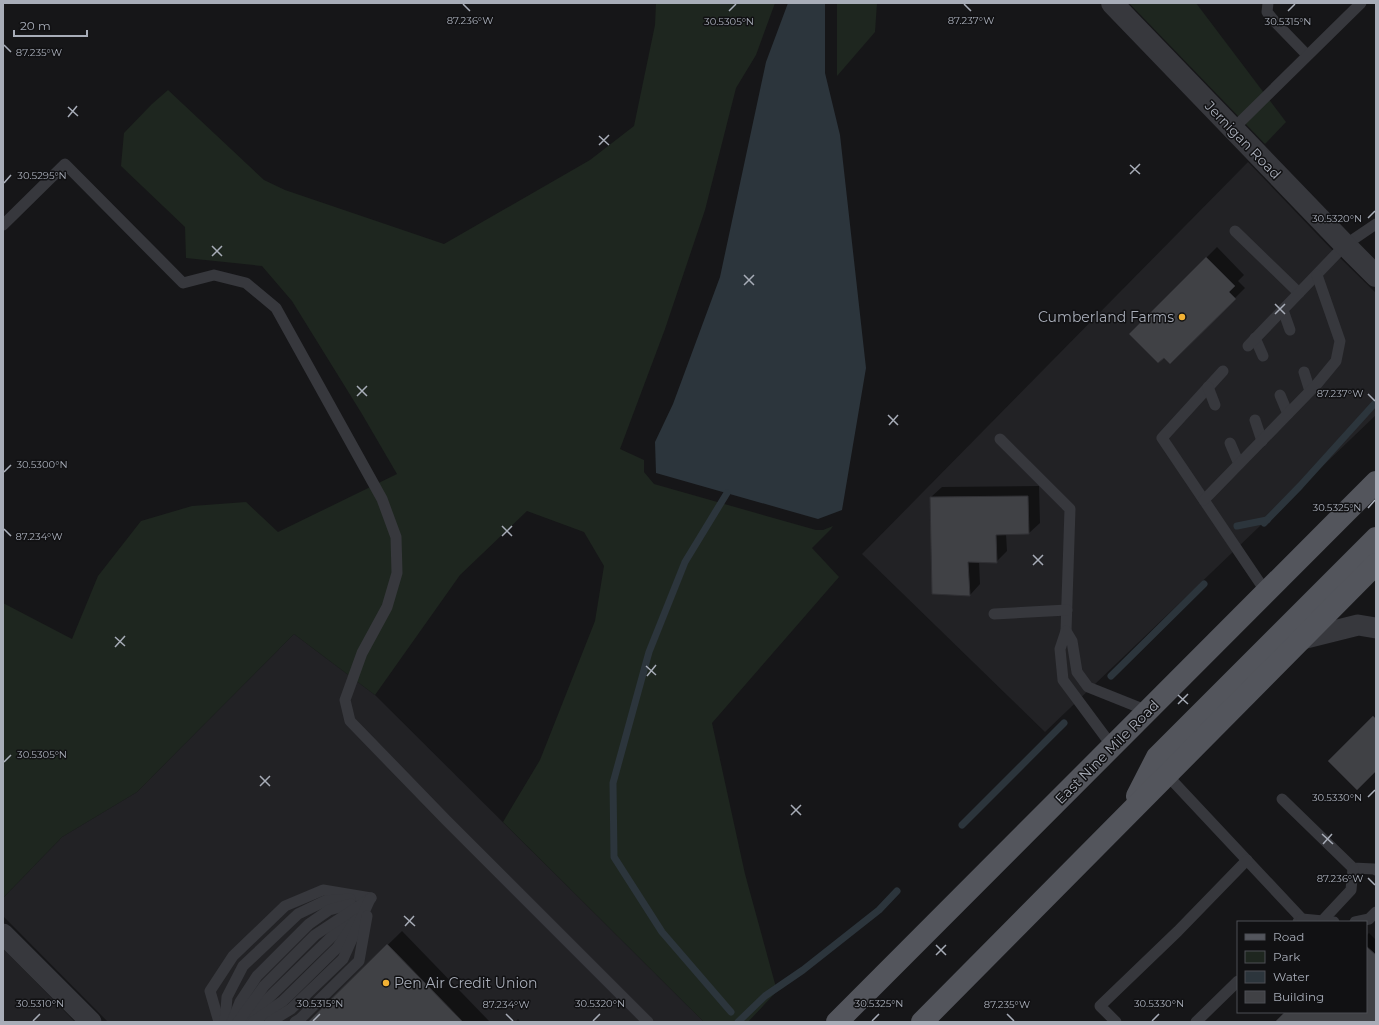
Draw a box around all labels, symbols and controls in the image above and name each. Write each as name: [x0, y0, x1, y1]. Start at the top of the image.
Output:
scale bar: [14, 12, 87, 38]
text: 87.236°W: [447, 14, 493, 27]
text: 87.237°W: [948, 14, 994, 27]
text: 30.5305°N: [704, 15, 754, 28]
text: 30.5315°N: [1265, 15, 1311, 28]
text: 20 m: [20, 18, 51, 33]
text: 87.235°W: [16, 46, 62, 59]
street label: Jernigan Road: [1200, 96, 1285, 183]
text: 30.5295°N: [17, 169, 67, 182]
text: 30.5320°N: [1312, 212, 1362, 225]
place label: Cumberland Farms: [1038, 308, 1174, 326]
marker: Cumberland Farms: [1177, 312, 1187, 322]
text: 87.237°W: [1317, 387, 1363, 400]
text: 30.5300°N: [16, 458, 68, 471]
text: 30.5325°N: [1313, 501, 1361, 514]
text: 87.234°W: [15, 530, 63, 543]
street label: East Nine Mile Road: [1051, 696, 1163, 808]
text: 30.5305°N: [17, 748, 67, 761]
text: 30.5330°N: [1312, 791, 1362, 804]
text: 87.236°W: [1317, 872, 1363, 885]
legend: [1237, 921, 1367, 1013]
text: Road: [1273, 929, 1304, 944]
text: Park: [1273, 949, 1301, 964]
text: Water: [1273, 969, 1310, 984]
place label: Pen Air Credit Union: [394, 974, 537, 992]
marker: Pen Air Credit Union: [381, 978, 391, 988]
text: Building: [1273, 989, 1324, 1004]
text: 30.5310°N: [16, 997, 64, 1010]
text: 30.5315°N: [297, 997, 343, 1010]
text: 30.5320°N: [575, 997, 625, 1010]
text: 30.5325°N: [855, 997, 903, 1010]
text: 30.5330°N: [1134, 997, 1184, 1010]
text: 87.234°W: [482, 998, 530, 1011]
text: 87.235°W: [984, 998, 1030, 1011]

